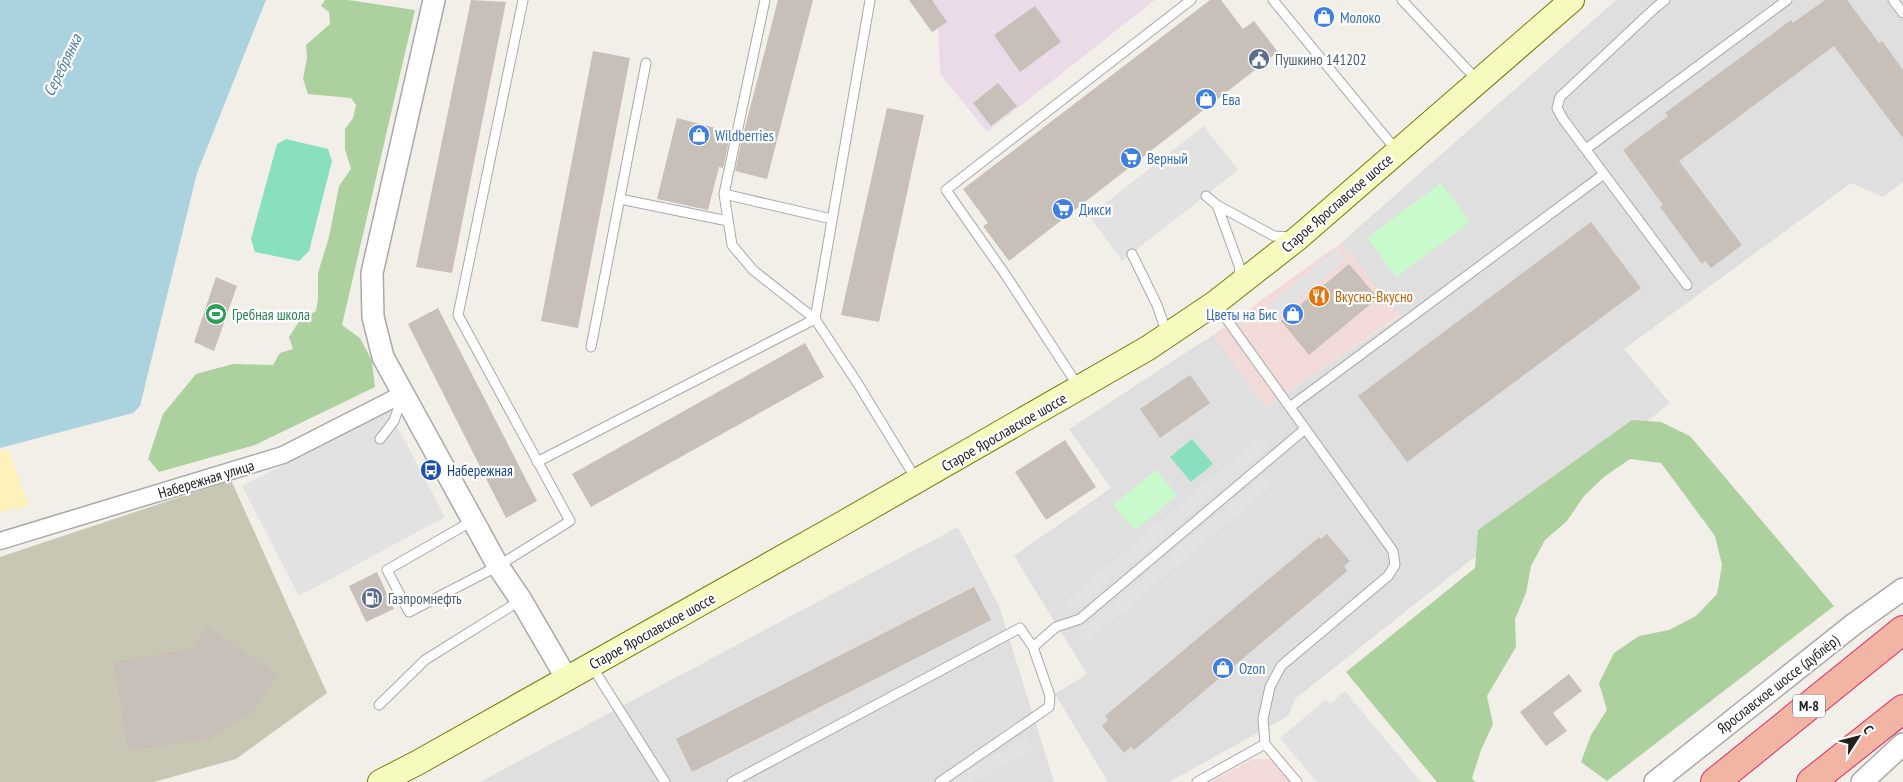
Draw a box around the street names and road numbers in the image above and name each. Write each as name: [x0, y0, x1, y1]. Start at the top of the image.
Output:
street label: Старое Ярославское шоссе: [1277, 149, 1397, 257]
street label: Старое Ярославское шоссе: [938, 388, 1070, 476]
street label: Набережная улица: [156, 455, 256, 503]
street label: Старое Ярославское шоссе: [586, 588, 718, 674]
street label: Ярославское шоссе (дублёр): [1713, 630, 1843, 738]
road number: М-8: [1793, 694, 1825, 718]

